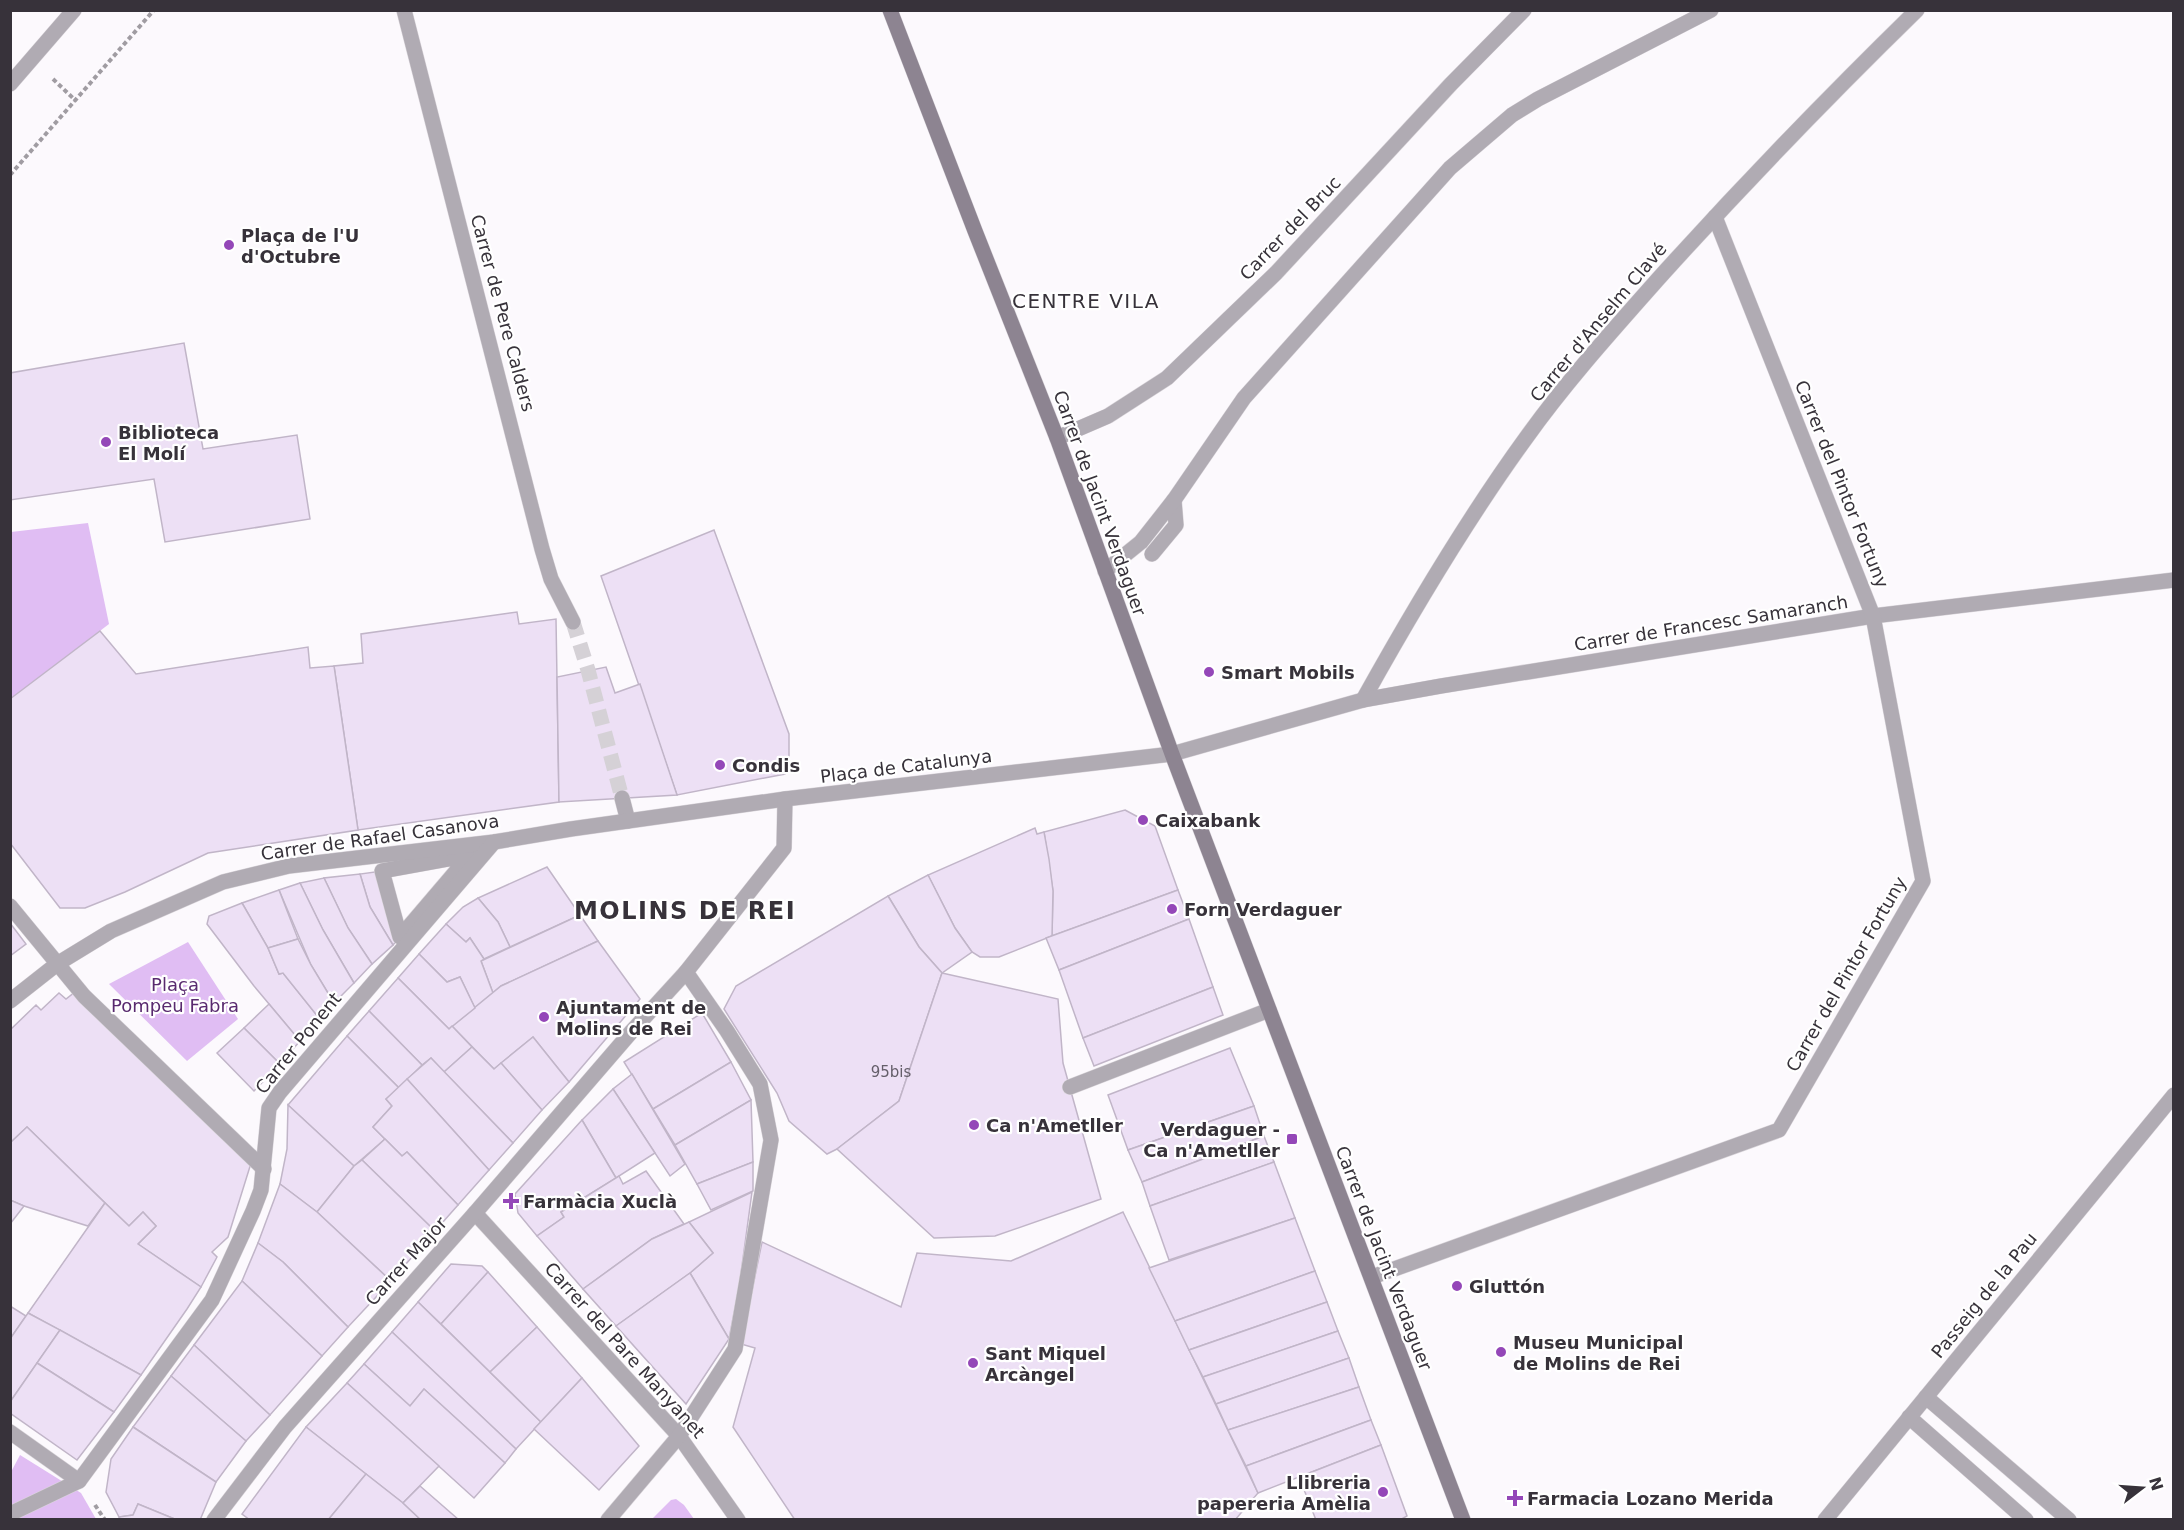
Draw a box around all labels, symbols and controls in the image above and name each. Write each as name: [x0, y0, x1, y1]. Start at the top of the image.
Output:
street label: Carrer del Bruc: [1235, 172, 1345, 284]
street label: Carrer de Pere Calders: [467, 212, 539, 414]
place label: Plaça de l'U d'Octubre: [241, 225, 359, 267]
marker: Plaça de l'U d'Octubre: [222, 238, 236, 252]
street label: Carrer d'Anselm Clavé: [1525, 238, 1671, 406]
district label: CENTRE VILA: [1012, 289, 1160, 313]
street label: Carrer del Pintor Fortuny: [1791, 377, 1893, 591]
street label: Carrer de Jacint Verdaguer: [1049, 387, 1151, 619]
place label: Biblioteca El Molí: [118, 422, 219, 464]
marker: Biblioteca El Molí: [99, 435, 113, 449]
street label: Carrer de Francesc Samaranch: [1573, 591, 1849, 655]
place label: Smart Mobils: [1221, 662, 1355, 683]
marker: Smart Mobils: [1202, 665, 1216, 679]
street label: Plaça de Catalunya: [819, 745, 993, 787]
place label: Condis: [732, 755, 800, 776]
marker: Condis: [713, 758, 727, 772]
street label: Carrer de Rafael Casanova: [259, 810, 501, 864]
place label: Caixabank: [1155, 810, 1261, 831]
marker: Caixabank: [1136, 813, 1150, 827]
street label: Carrer del Pintor Fortuny: [1781, 872, 1911, 1075]
district label: MOLINS DE REI: [574, 897, 796, 925]
place label: Forn Verdaguer: [1184, 899, 1342, 920]
marker: Forn Verdaguer: [1165, 902, 1179, 916]
park label: Plaça Pompeu Fabra: [111, 974, 239, 1016]
street label: Carrer Ponent: [251, 988, 345, 1098]
place label: Ajuntament de Molins de Rei: [556, 997, 706, 1039]
marker: Ajuntament de Molins de Rei: [537, 1010, 551, 1024]
house number: 95bis: [871, 1063, 911, 1081]
place label: Ca n'Ametller: [986, 1115, 1123, 1136]
marker: Ca n'Ametller: [967, 1118, 981, 1132]
place label: Verdaguer - Ca n'Ametller: [1143, 1119, 1280, 1161]
marker: Verdaguer - Ca n'Ametller: [1285, 1132, 1299, 1146]
street label: Carrer de Jacint Verdaguer: [1331, 1143, 1437, 1374]
place label: Farmàcia Xuclà: [523, 1191, 677, 1212]
marker: Farmàcia Xuclà: [504, 1194, 518, 1208]
street label: Carrer Major: [361, 1212, 452, 1310]
street label: Passeig de la Pau: [1927, 1228, 2041, 1362]
street label: Carrer del Pare Manyanet: [541, 1258, 709, 1442]
place label: Gluttón: [1469, 1276, 1545, 1297]
marker: Gluttón: [1450, 1279, 1464, 1293]
place label: Museu Municipal de Molins de Rei: [1513, 1332, 1683, 1374]
place label: Sant Miquel Arcàngel: [985, 1343, 1106, 1385]
marker: Museu Municipal de Molins de Rei: [1494, 1345, 1508, 1359]
marker: Sant Miquel Arcàngel: [966, 1356, 980, 1370]
north arrow: [2112, 1458, 2172, 1518]
place label: Llibreria papereria Amèlia: [1197, 1472, 1371, 1514]
text: N: [2145, 1475, 2167, 1493]
marker: Llibreria papereria Amèlia: [1376, 1485, 1390, 1499]
place label: Farmacia Lozano Merida: [1527, 1488, 1774, 1509]
marker: Farmacia Lozano Merida: [1508, 1491, 1522, 1505]

